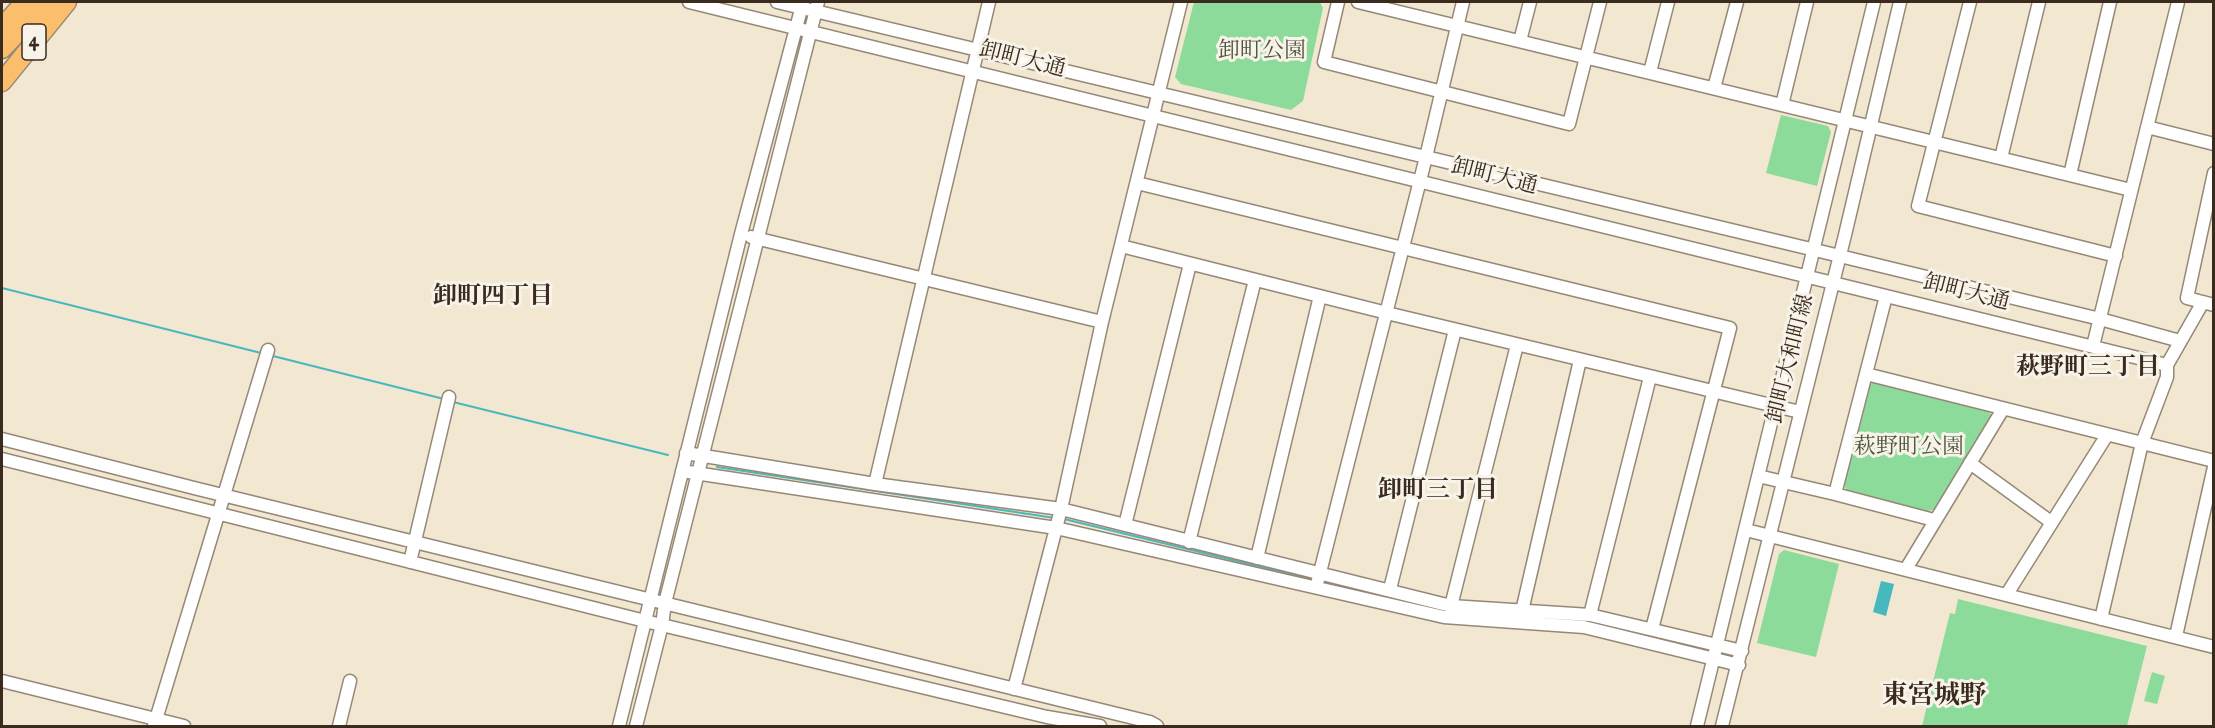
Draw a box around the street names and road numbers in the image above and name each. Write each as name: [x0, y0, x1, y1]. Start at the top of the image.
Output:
road number: 4: [22, 24, 46, 60]
street label: 卸町大通: [976, 38, 1068, 84]
street label: 卸町大通: [1448, 155, 1540, 201]
street label: 卸町大通: [1920, 271, 2012, 317]
street label: 卸町大和町線: [1763, 292, 1821, 426]

